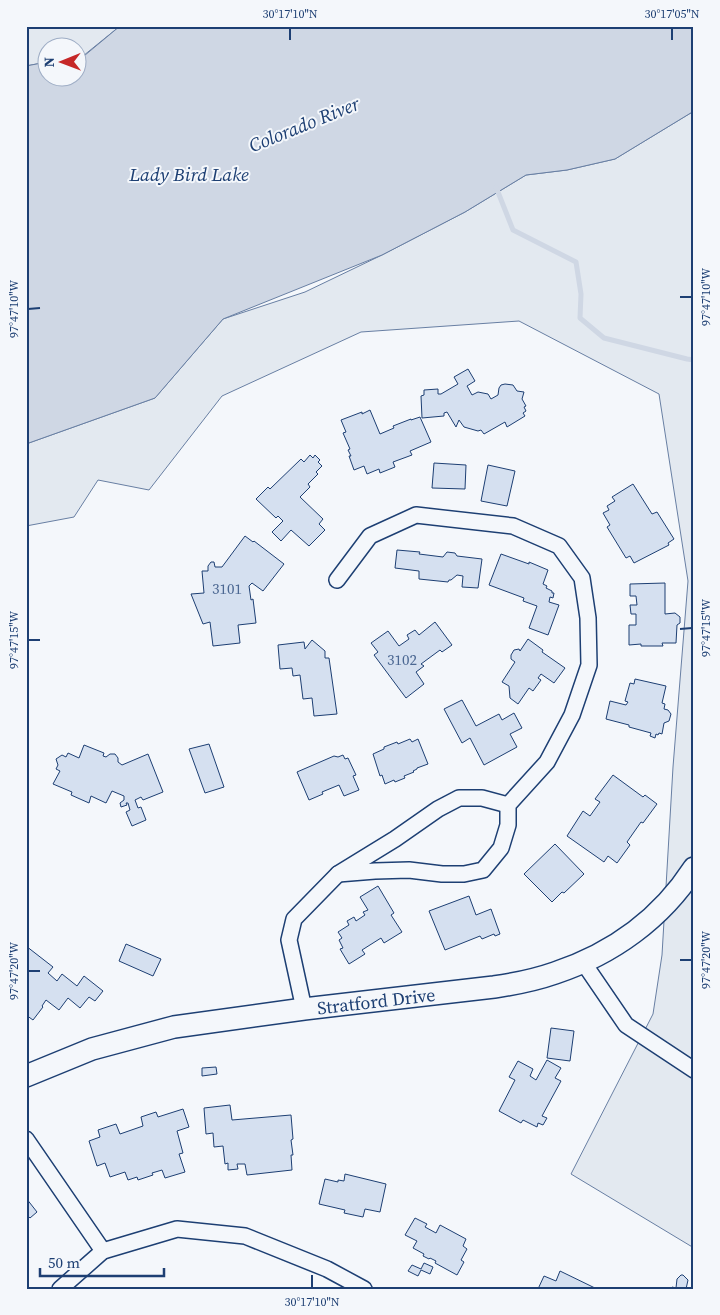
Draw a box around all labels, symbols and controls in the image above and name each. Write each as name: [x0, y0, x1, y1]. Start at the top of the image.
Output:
text: 30°17'10"N: [262, 6, 318, 22]
text: 30°17'05"N: [644, 6, 700, 22]
north arrow: [38, 38, 88, 88]
text: N: [39, 57, 59, 68]
water label: Colorado River: [245, 89, 364, 158]
water label: Lady Bird Lake: [128, 161, 249, 187]
text: 97°47'10"W: [698, 268, 714, 326]
text: 97°47'10"W: [6, 280, 22, 338]
house number: 3101: [212, 578, 242, 599]
text: 97°47'15"W: [698, 599, 714, 657]
text: 97°47'15"W: [6, 611, 22, 669]
house number: 3102: [387, 649, 417, 670]
text: 97°47'20"W: [698, 931, 714, 989]
text: 97°47'20"W: [6, 942, 22, 1000]
street label: Stratford Drive: [316, 981, 436, 1020]
scale bar: [40, 1245, 164, 1277]
text: 50 m: [48, 1252, 80, 1273]
text: 30°17'10"N: [284, 1294, 340, 1310]

